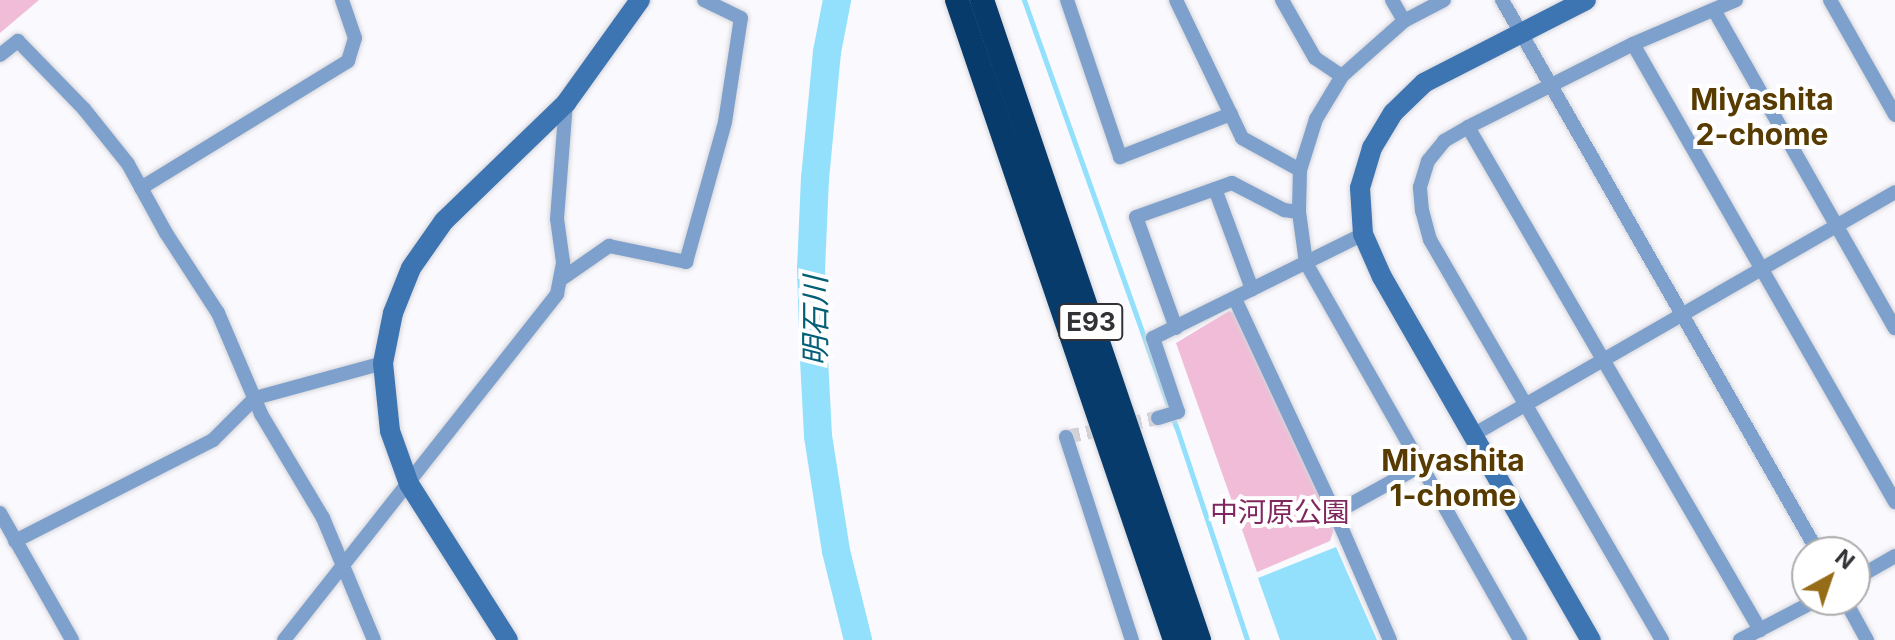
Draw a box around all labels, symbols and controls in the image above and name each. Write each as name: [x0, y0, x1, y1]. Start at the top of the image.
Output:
district label: Miyashita 2-chome: [1690, 81, 1834, 152]
water label: 明石川: [797, 276, 833, 366]
road number: E93: [1057, 300, 1125, 344]
district label: Miyashita 1-chome: [1381, 442, 1525, 512]
park label: 中河原公園: [1210, 495, 1350, 529]
north arrow: [1791, 536, 1871, 616]
text: N: [1830, 544, 1860, 574]

